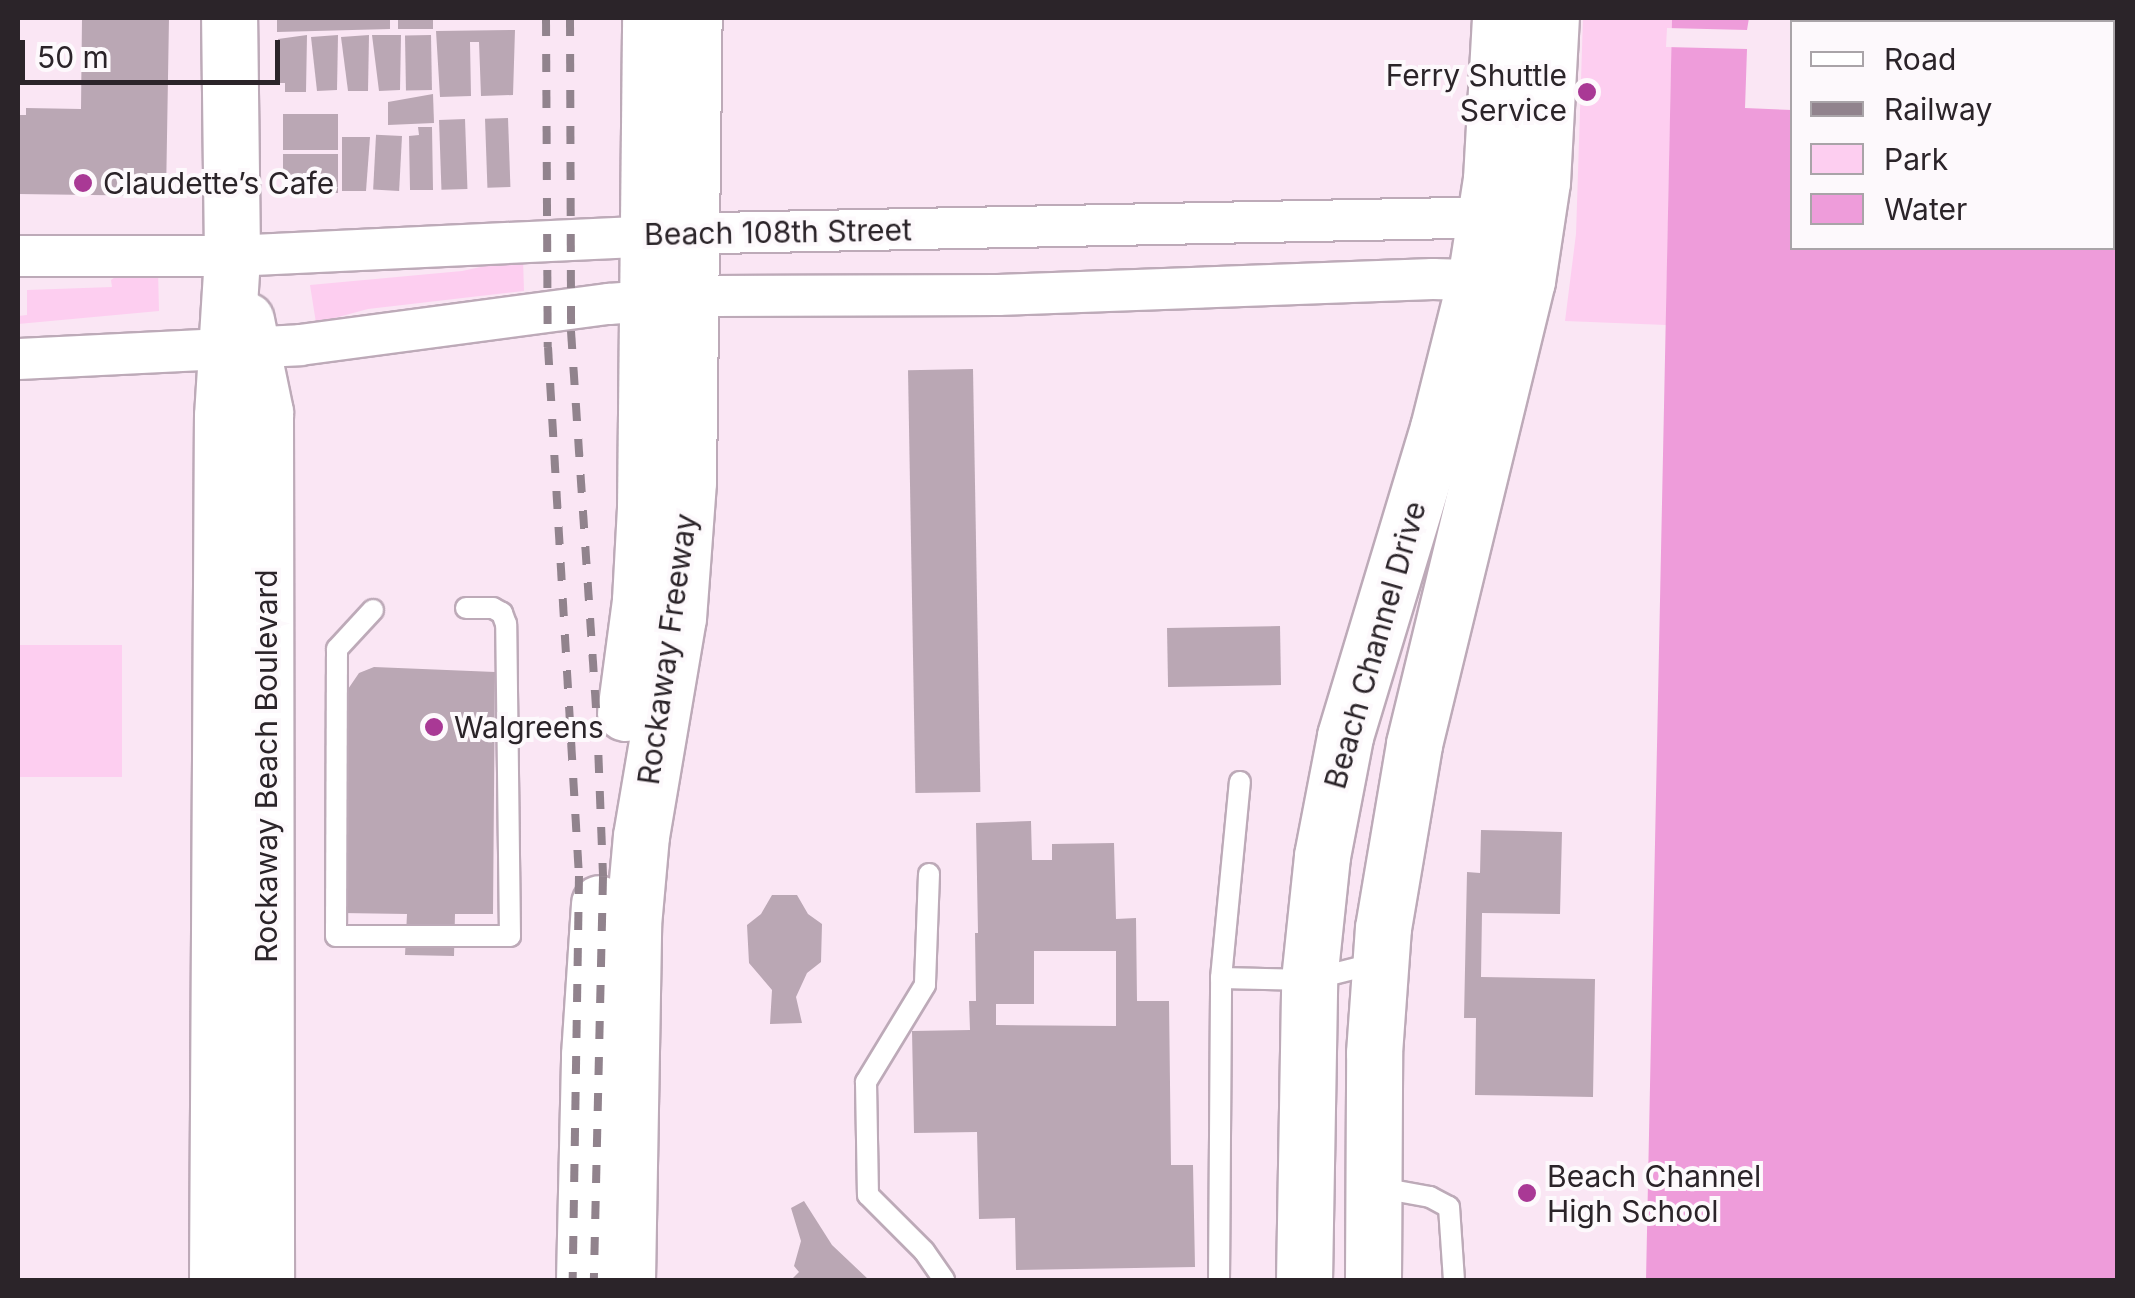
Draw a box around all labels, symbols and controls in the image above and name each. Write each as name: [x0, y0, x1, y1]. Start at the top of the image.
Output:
scale bar: [25, 20, 285, 82]
legend: [1790, 20, 2115, 250]
text: 50 m: [37, 39, 109, 75]
text: Road: [1884, 41, 1956, 77]
place label: Ferry Shuttle Service: [1386, 57, 1567, 128]
marker: Ferry Shuttle Service: [1576, 81, 1598, 103]
text: Railway: [1884, 91, 1992, 127]
text: Park: [1884, 141, 1948, 177]
place label: Claudette’s Cafe: [103, 165, 334, 201]
marker: Claudette’s Cafe: [72, 172, 94, 194]
text: Water: [1884, 191, 1967, 227]
street label: Beach 108th Street: [644, 212, 912, 252]
street label: Beach Channel Drive: [1317, 497, 1433, 793]
street label: Rockaway Freeway: [630, 511, 704, 787]
street label: Rockaway Beach Boulevard: [248, 569, 284, 963]
place label: Walgreens: [454, 709, 604, 745]
marker: Walgreens: [423, 716, 445, 738]
place label: Beach Channel High School: [1547, 1158, 1761, 1228]
marker: Beach Channel High School: [1516, 1182, 1538, 1204]

